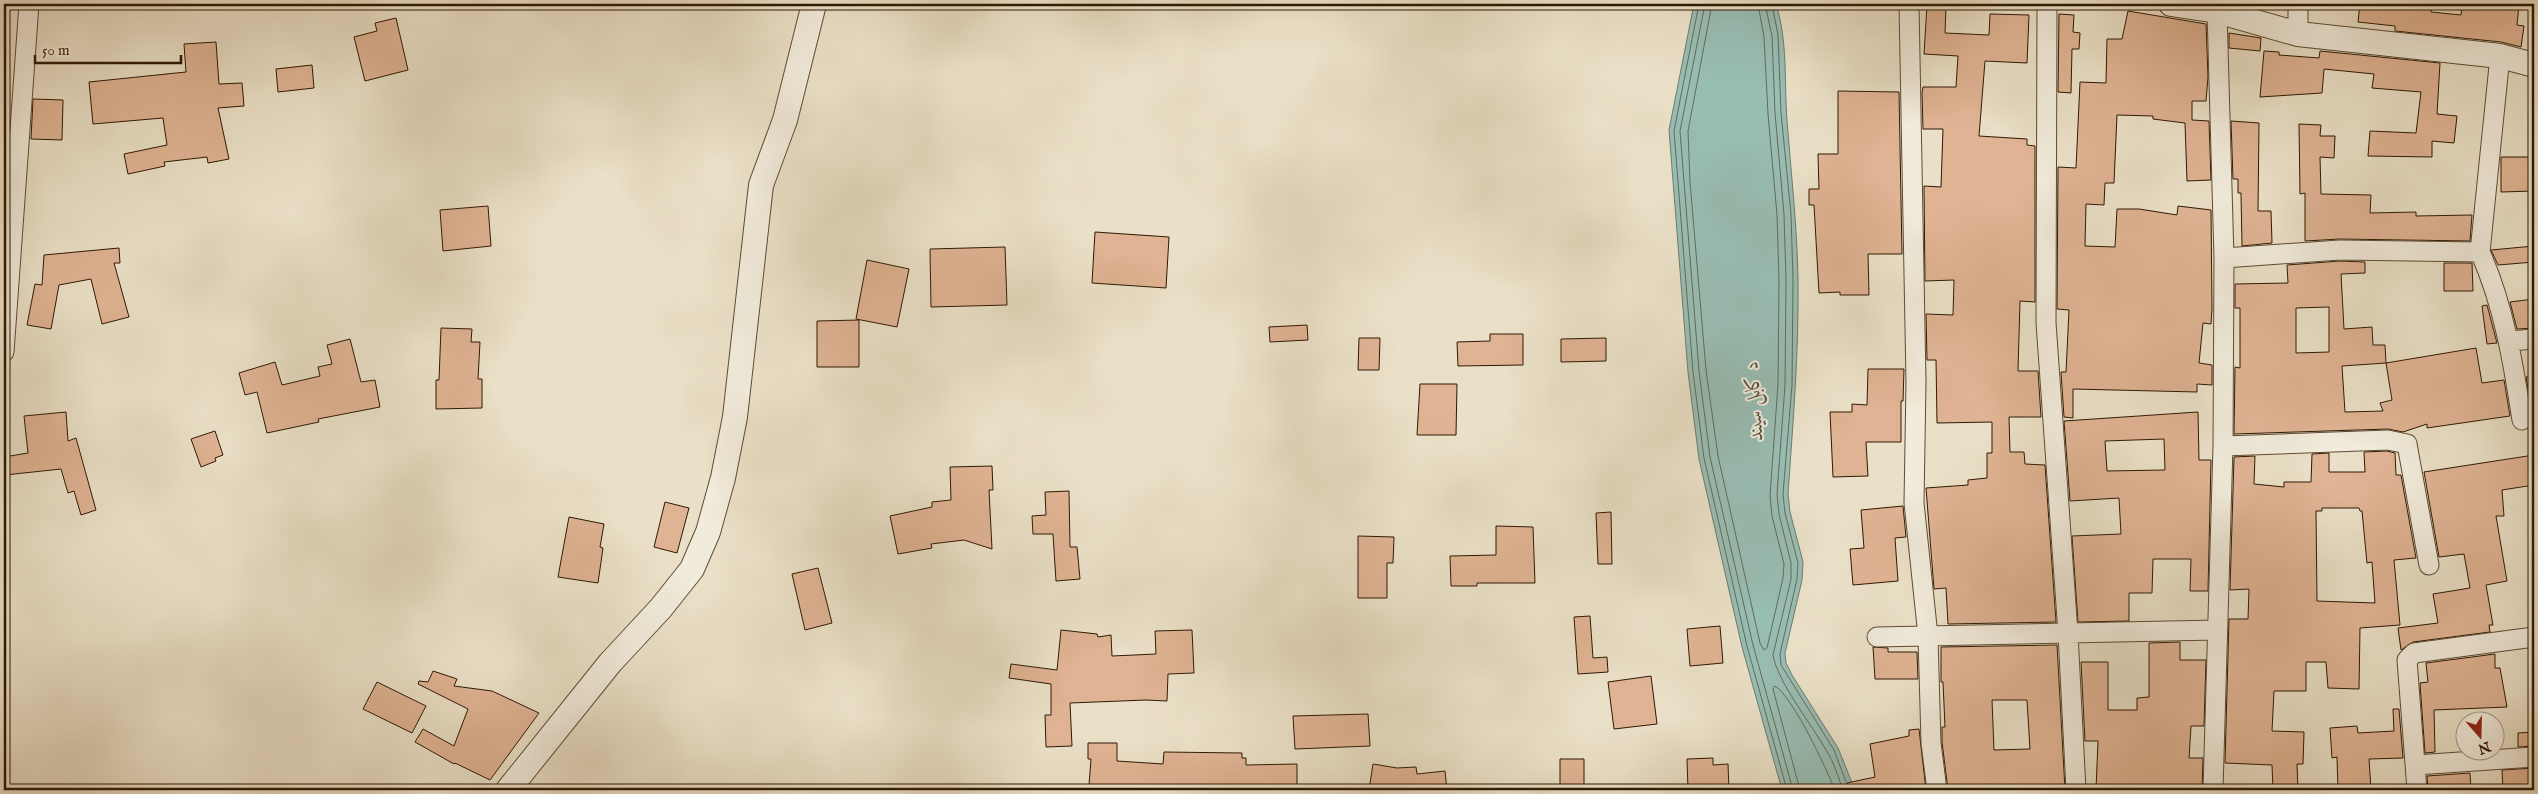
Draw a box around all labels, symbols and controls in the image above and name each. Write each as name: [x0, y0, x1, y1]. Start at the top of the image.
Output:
scale bar: [35, 32, 181, 64]
text: 50 m: [42, 41, 70, 60]
water label: د کابل سيند: [1739, 360, 1771, 442]
north arrow: [2456, 712, 2506, 762]
text: N: [2475, 736, 2494, 758]

